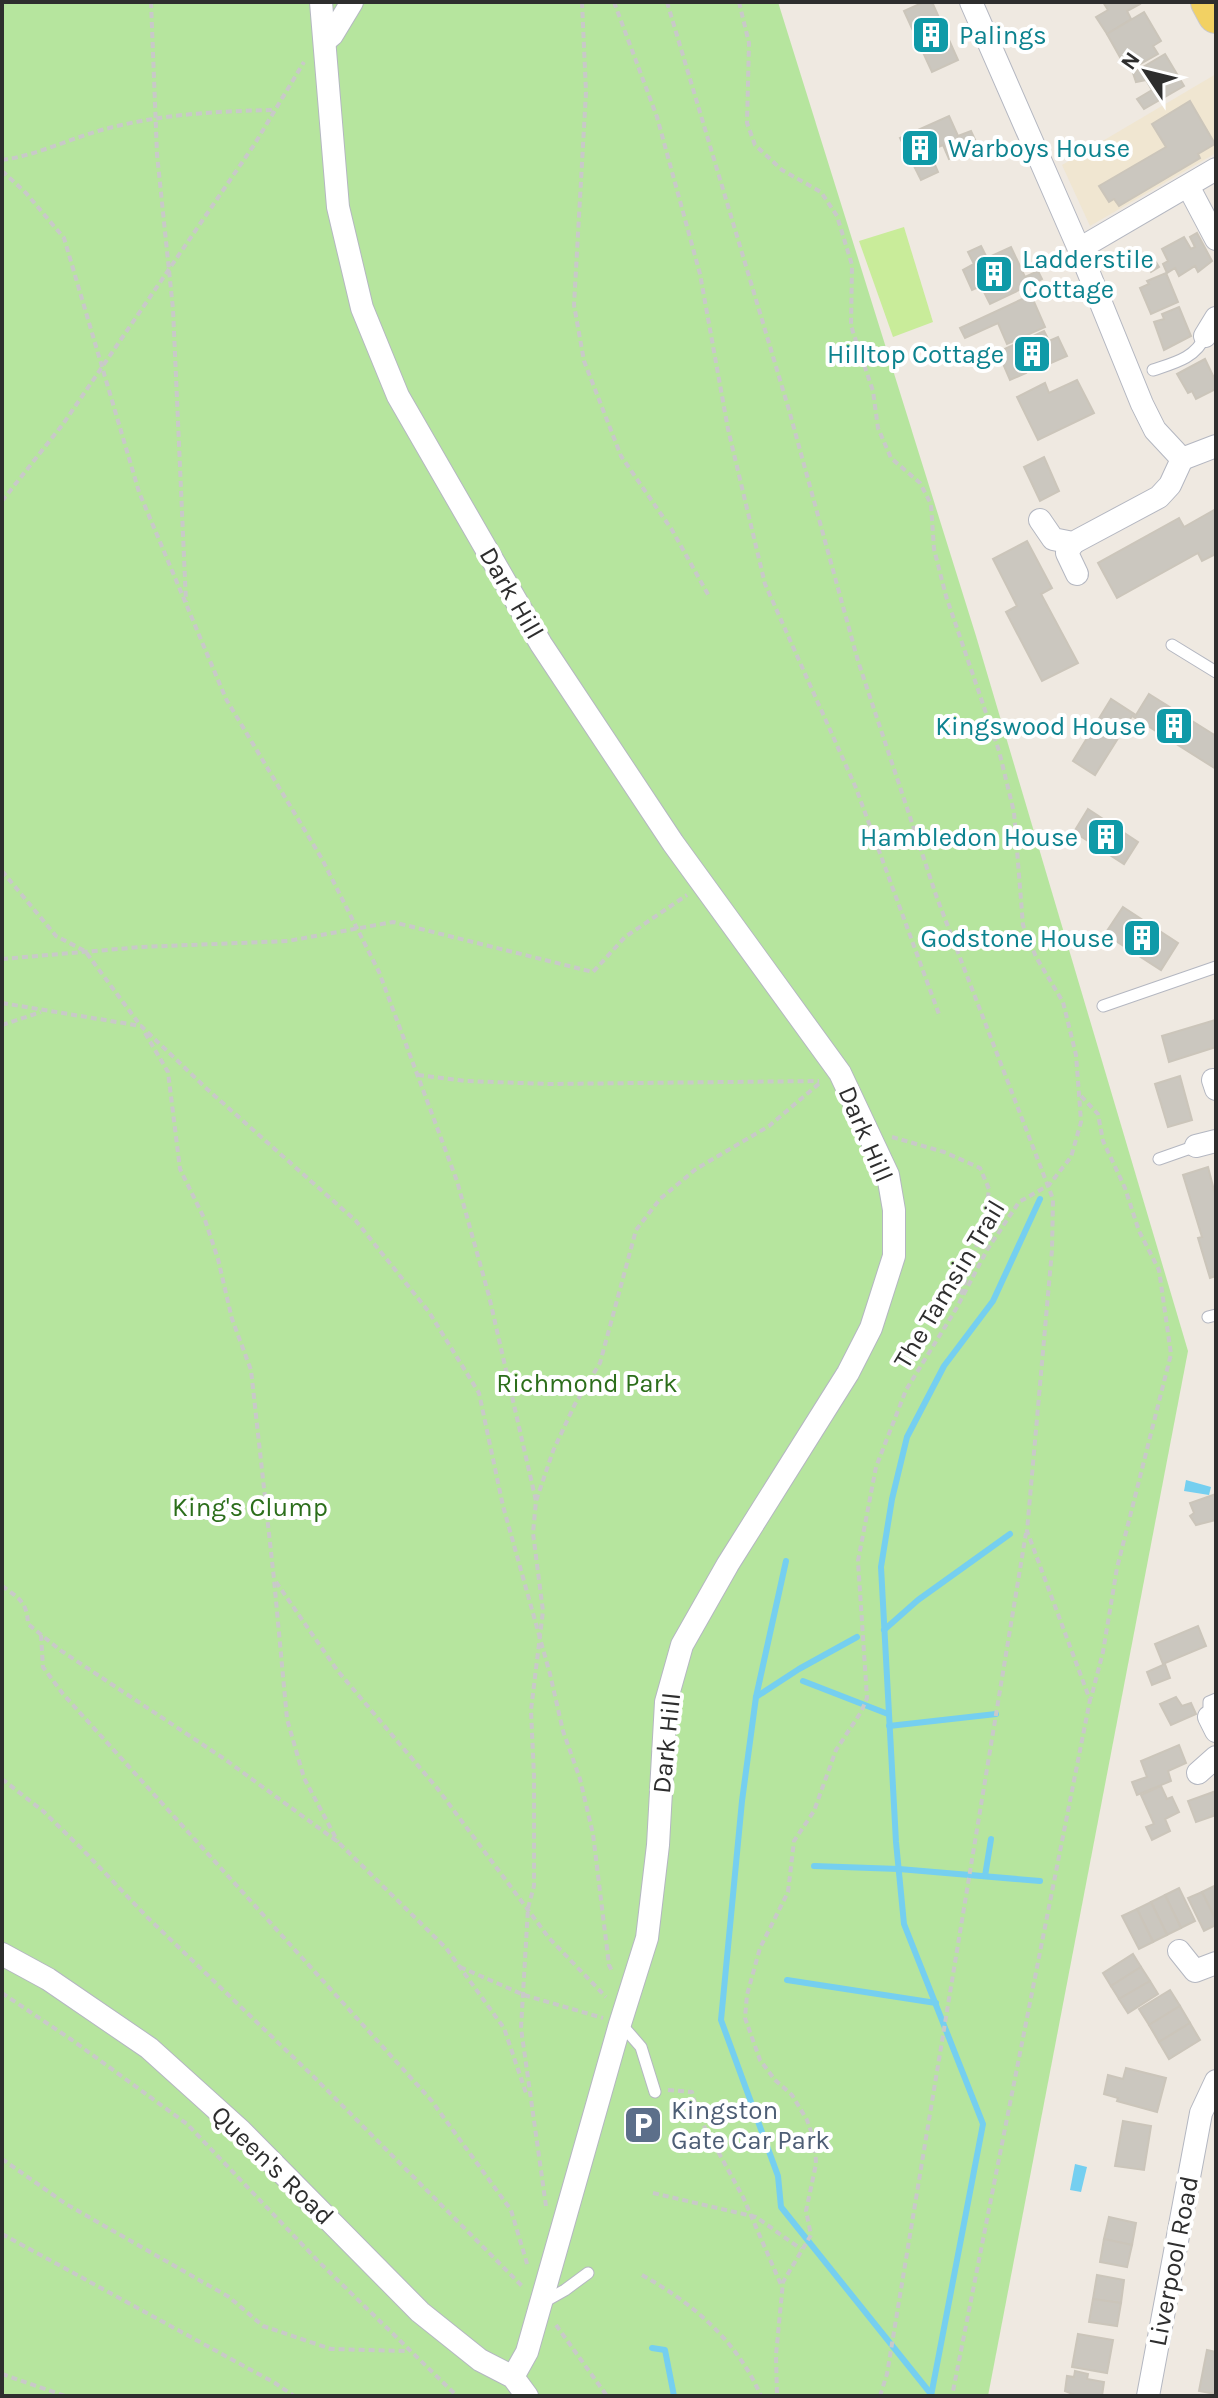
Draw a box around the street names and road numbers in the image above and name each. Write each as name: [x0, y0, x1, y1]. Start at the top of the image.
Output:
street label: Dark Hill: [473, 542, 550, 645]
street label: Dark Hill: [831, 1081, 900, 1187]
street label: The Tamsin Trail: [887, 1195, 1012, 1374]
street label: Dark Hill: [646, 1691, 687, 1795]
street label: Queen's Road: [205, 2099, 340, 2231]
street label: Liverpool Road: [1142, 2173, 1205, 2349]

